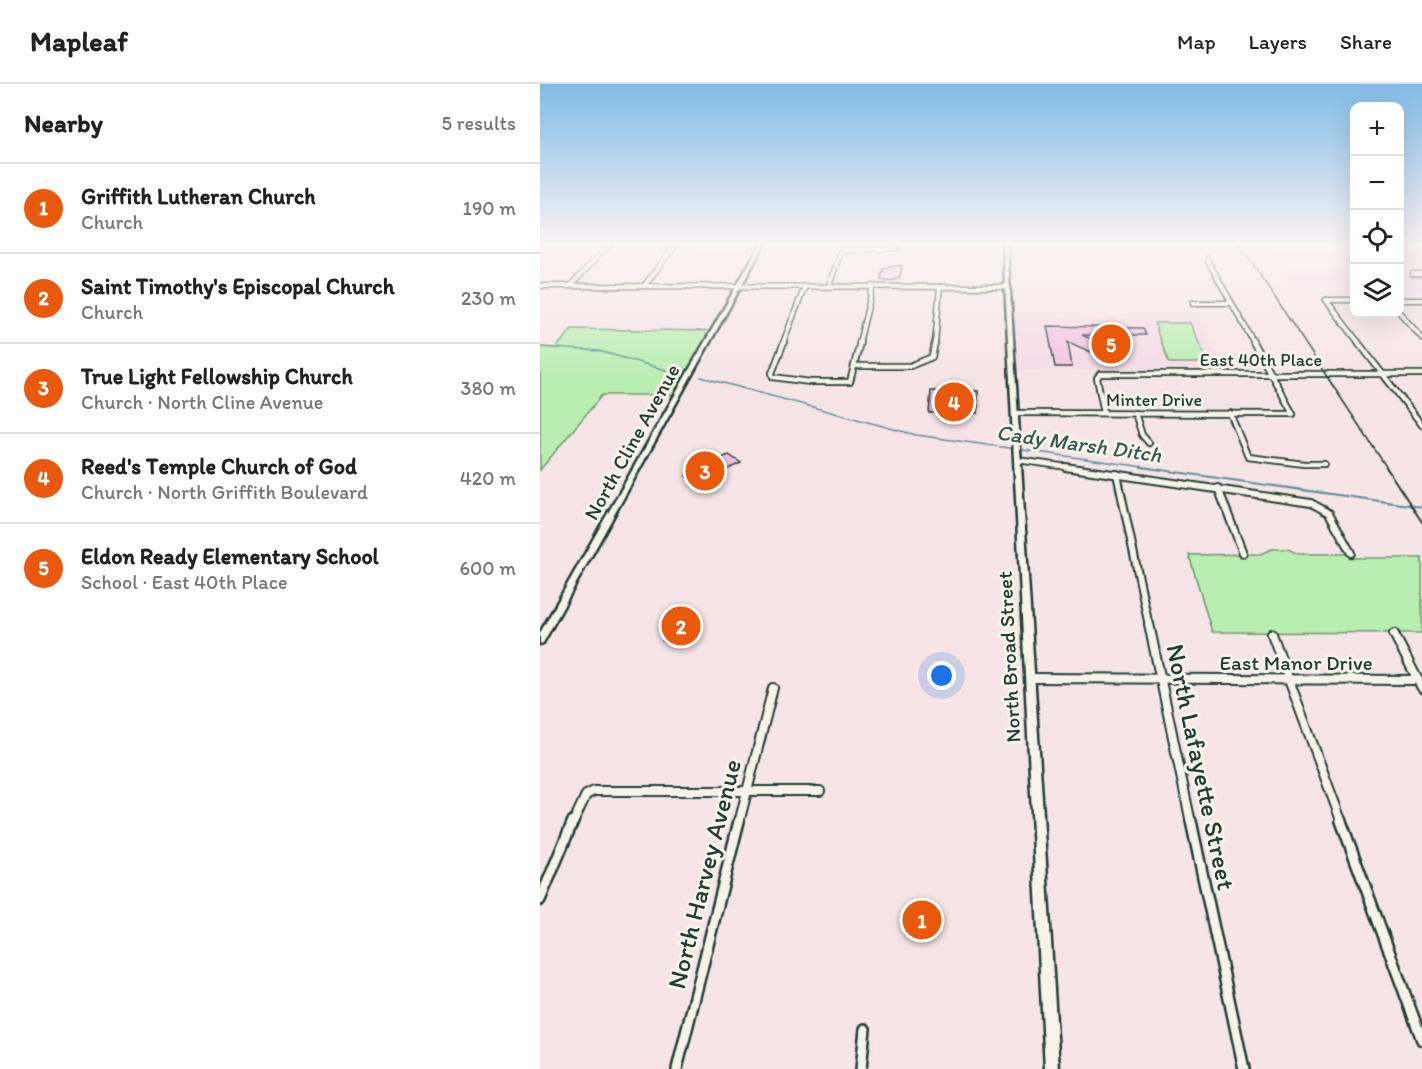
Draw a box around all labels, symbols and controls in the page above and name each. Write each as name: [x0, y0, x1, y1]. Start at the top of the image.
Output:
text: Mapleaf: [30, 24, 128, 58]
text: Map: [1177, 29, 1216, 54]
text: Layers: [1249, 29, 1307, 54]
text: Share: [1340, 29, 1392, 54]
map controls: [1350, 102, 1404, 318]
button: +: [1350, 102, 1404, 156]
text: Nearby: [24, 107, 103, 139]
text: 5 results: [442, 111, 516, 135]
button: −: [1350, 156, 1404, 210]
text: Griffith Lutheran Church: [81, 183, 316, 210]
text: 1: [39, 196, 48, 220]
text: 190 m: [463, 196, 516, 220]
text: Church: [81, 210, 143, 234]
button: locate: [1350, 210, 1404, 264]
button: layers: [1350, 264, 1404, 318]
text: Saint Timothy's Episcopal Church: [81, 273, 395, 300]
text: 2: [38, 286, 49, 310]
text: 230 m: [461, 286, 516, 310]
text: Church: [81, 300, 143, 324]
pin: 5: [1092, 322, 1130, 366]
street label: East 40th Place: [1200, 349, 1322, 371]
street label: North Cline Avenue: [578, 359, 685, 524]
text: True Light Fellowship Church: [81, 363, 353, 390]
text: 3: [38, 376, 49, 400]
text: 380 m: [461, 376, 516, 400]
pin: 4: [934, 380, 974, 424]
street label: Minter Drive: [1106, 389, 1202, 411]
text: Church · North Cline Avenue: [81, 390, 323, 414]
water label: Cady Marsh Ditch: [995, 419, 1164, 469]
pin: 3: [686, 448, 724, 494]
text: Reed's Temple Church of God: [81, 453, 357, 480]
text: 4: [37, 466, 50, 490]
text: 420 m: [460, 466, 516, 490]
text: Church · North Griffith Boulevard: [81, 480, 368, 504]
text: Eldon Ready Elementary School: [81, 543, 379, 570]
text: 5: [38, 556, 49, 580]
text: 600 m: [459, 556, 516, 580]
text: School · East 40th Place: [81, 570, 288, 594]
street label: North Broad Street: [992, 571, 1025, 743]
pin: 2: [662, 604, 700, 648]
street label: North Lafayette Street: [1159, 641, 1243, 893]
street label: East Manor Drive: [1219, 650, 1373, 675]
your location: [927, 661, 956, 690]
street label: North Harvey Avenue: [660, 756, 748, 992]
pin: 1: [902, 898, 941, 942]

